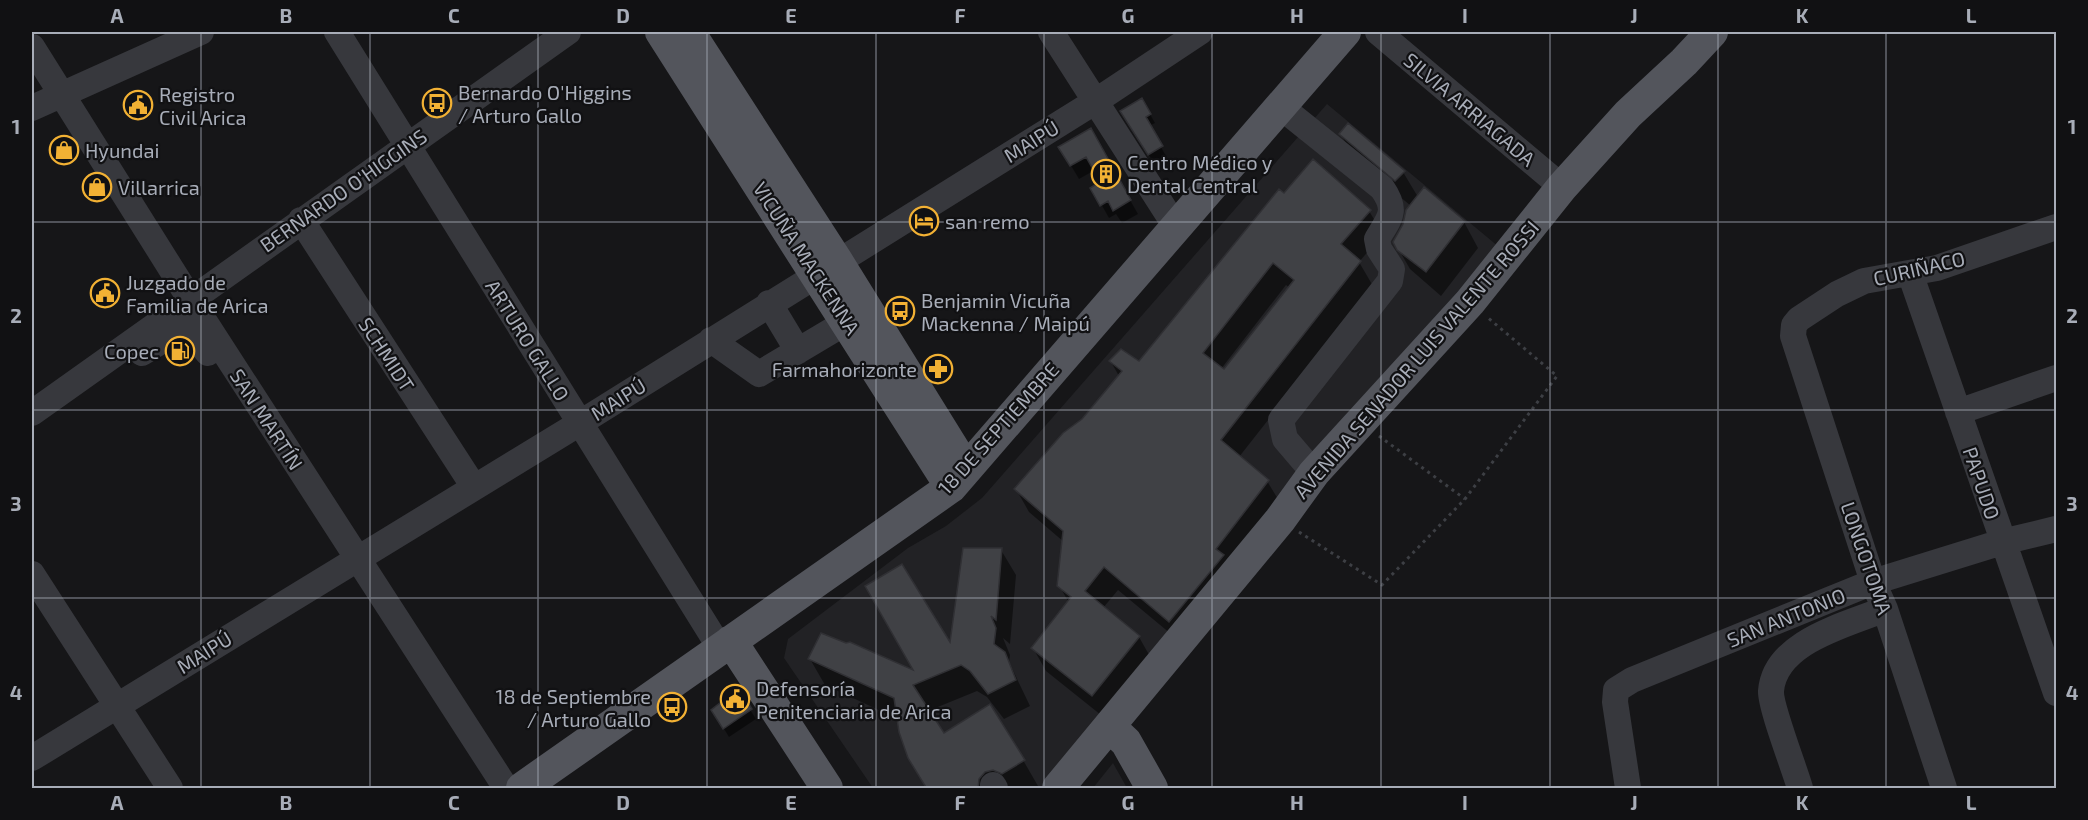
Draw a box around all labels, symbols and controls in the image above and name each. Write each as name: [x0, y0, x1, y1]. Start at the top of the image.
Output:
text: A: [110, 3, 124, 27]
text: B: [280, 3, 292, 27]
text: C: [448, 3, 460, 27]
text: D: [616, 3, 630, 27]
text: E: [785, 3, 797, 27]
text: F: [954, 3, 966, 27]
text: G: [1122, 3, 1134, 27]
text: H: [1290, 3, 1304, 27]
text: I: [1462, 3, 1468, 27]
text: J: [1630, 3, 1638, 27]
text: K: [1796, 3, 1809, 27]
text: L: [1966, 3, 1977, 27]
street label: SILVIA ARRIAGADA: [1400, 47, 1541, 171]
place label: Bernardo O'Higgins / Arturo Gallo: [458, 80, 632, 127]
place label: Registro Civil Arica: [159, 82, 247, 129]
bus stop icon: Bernardo O'Higgins / Arturo Gallo: [421, 87, 453, 119]
public building icon: Registro Civil Arica: [122, 89, 154, 121]
text: 1: [12, 114, 20, 138]
text: 1: [2068, 114, 2076, 138]
street label: MAIPÚ: [999, 115, 1063, 167]
street label: BERNARDO O'HIGGINS: [255, 123, 431, 257]
shop icon: Hyundai: [48, 134, 80, 166]
place label: Hyundai: [85, 138, 159, 162]
place label: Centro Médico y Dental Central: [1127, 150, 1273, 197]
building icon: Centro Médico y Dental Central: [1090, 158, 1122, 190]
shop icon: Villarrica: [81, 171, 113, 203]
place label: Villarrica: [118, 175, 200, 199]
street label: VICUÑA MACKENNA: [749, 177, 866, 339]
hotel icon: san remo: [908, 205, 940, 237]
place label: san remo: [945, 209, 1030, 233]
street label: AVENIDA SENADOR LUIS VALENTE ROSSI: [1289, 215, 1543, 503]
street label: CURIÑACO: [1871, 246, 1967, 290]
place label: Juzgado de Familia de Arica: [126, 270, 268, 317]
street label: ARTURO GALLO: [481, 275, 575, 405]
public building icon: Juzgado de Familia de Arica: [89, 277, 121, 309]
place label: Benjamin Vicuña Mackenna / Maipú: [921, 288, 1090, 335]
bus stop icon: Benjamin Vicuña Mackenna / Maipú: [884, 295, 916, 327]
text: 2: [10, 303, 22, 327]
text: 2: [2066, 303, 2078, 327]
street label: SCHMIDT: [354, 313, 420, 396]
fuel station icon: Copec: [164, 335, 196, 367]
place label: Copec: [104, 339, 159, 363]
pharmacy icon: Farmahorizonte: [922, 353, 954, 385]
place label: Farmahorizonte: [772, 357, 917, 381]
street label: 18 DE SEPTIEMBRE: [932, 357, 1064, 499]
street label: SAN MARTÍN: [226, 364, 308, 474]
street label: MAIPÚ: [586, 373, 650, 425]
street label: PAPUDO: [1958, 443, 2006, 523]
text: 3: [10, 491, 22, 515]
text: 3: [2066, 491, 2078, 515]
street label: LONGOTOMA: [1836, 498, 1898, 618]
street label: SAN ANTONIO: [1723, 582, 1849, 652]
street label: MAIPÚ: [172, 626, 236, 678]
place label: Defensoría Penitenciaria de Arica: [756, 676, 951, 723]
text: 4: [10, 680, 23, 704]
text: 4: [2066, 680, 2079, 704]
public building icon: Defensoría Penitenciaria de Arica: [719, 683, 751, 715]
place label: 18 de Septiembre / Arturo Gallo: [496, 684, 651, 731]
bus stop icon: 18 de Septiembre / Arturo Gallo: [656, 691, 688, 723]
text: A: [110, 790, 124, 814]
text: B: [280, 790, 292, 814]
text: C: [448, 790, 460, 814]
text: D: [616, 790, 630, 814]
text: E: [785, 790, 797, 814]
text: F: [954, 790, 966, 814]
text: G: [1122, 790, 1134, 814]
text: H: [1290, 790, 1304, 814]
text: I: [1462, 790, 1468, 814]
text: J: [1630, 790, 1638, 814]
text: K: [1796, 790, 1809, 814]
text: L: [1966, 790, 1977, 814]

